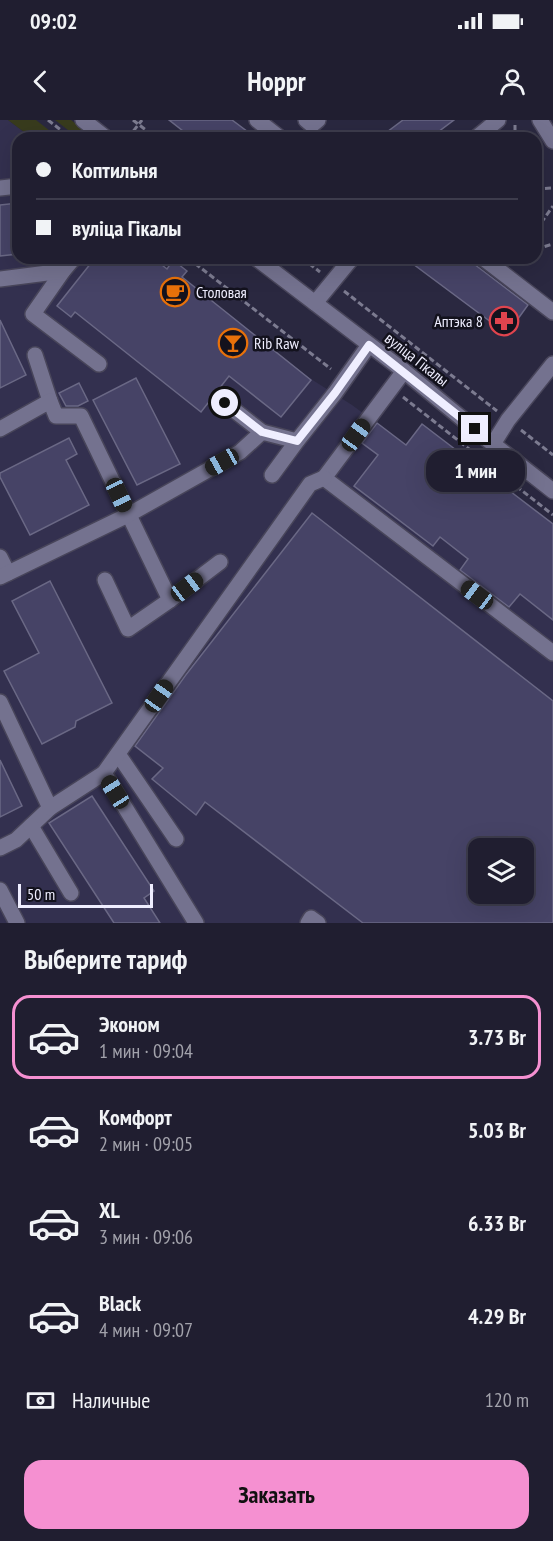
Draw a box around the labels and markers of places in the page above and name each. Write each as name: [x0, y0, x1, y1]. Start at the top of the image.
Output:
cafe icon: Столовая: [159, 276, 191, 308]
place label: Столовая: [196, 282, 247, 302]
pharmacy icon: Аптэка 8: [488, 305, 520, 337]
place label: Аптэка 8: [434, 311, 483, 331]
bar icon: Rib Raw: [217, 327, 249, 359]
place label: Rib Raw: [254, 333, 300, 353]

